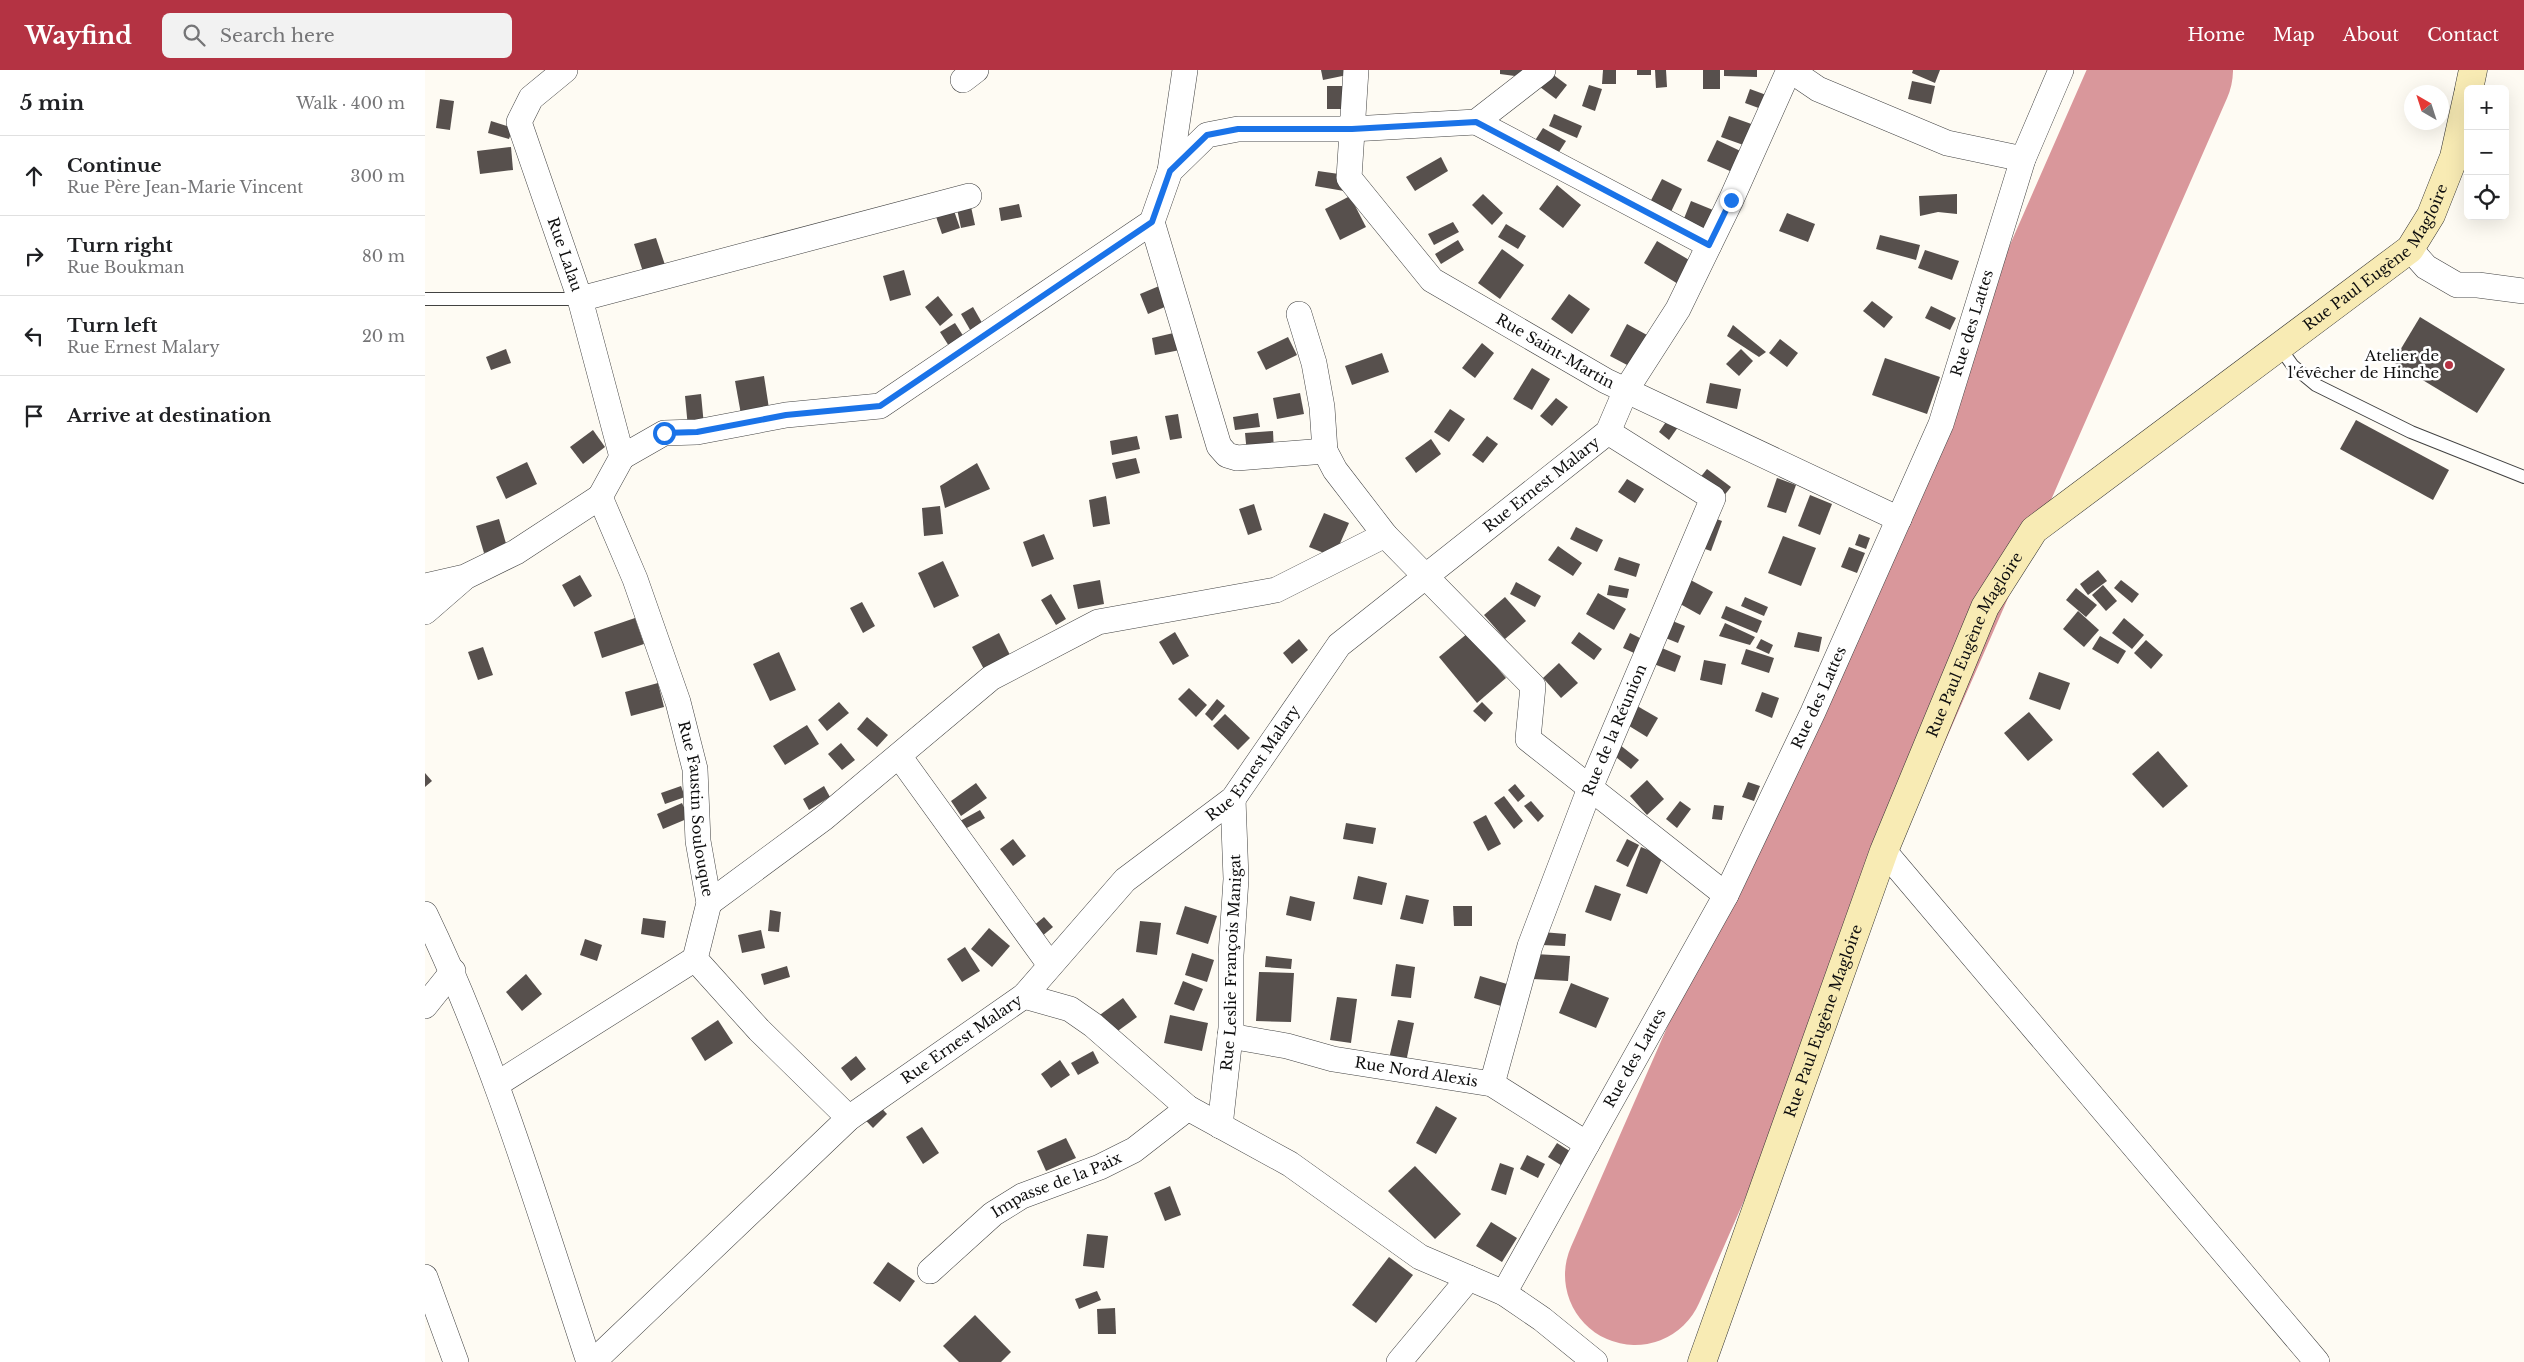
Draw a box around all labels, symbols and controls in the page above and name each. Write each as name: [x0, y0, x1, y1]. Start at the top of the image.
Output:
search box: [162, 13, 512, 58]
text: Wayfind: [25, 21, 132, 50]
icon: search: [180, 21, 208, 49]
text: Search here: [220, 24, 335, 47]
text: Home: [2187, 24, 2245, 46]
text: Map: [2273, 24, 2315, 46]
text: About: [2343, 24, 2399, 46]
text: Contact: [2427, 24, 2499, 46]
north arrow: [2404, 85, 2449, 130]
map controls: [2464, 85, 2509, 220]
button: +: [2464, 85, 2509, 130]
text: 5 min: [20, 90, 84, 116]
text: Walk · 400 m: [296, 93, 405, 113]
button: −: [2464, 130, 2509, 175]
text: Continue: [67, 154, 162, 177]
icon: ahead: [20, 162, 48, 190]
text: 300 m: [351, 166, 405, 186]
button: locate: [2464, 175, 2509, 220]
text: Rue Père Jean-Marie Vincent: [67, 177, 303, 197]
street label: Rue Paul Eugène Magloire: [2299, 181, 2451, 335]
route end: [1720, 189, 1743, 212]
street label: Rue Lalau: [544, 215, 587, 294]
text: Turn right: [67, 234, 173, 257]
icon: right: [20, 242, 48, 270]
text: 80 m: [362, 246, 405, 266]
text: Rue Boukman: [67, 257, 184, 277]
street label: Rue des Lattes: [1946, 267, 1997, 379]
street label: Rue Saint-Martin: [1493, 309, 1617, 393]
text: Turn left: [67, 314, 158, 337]
icon: left: [20, 322, 48, 350]
text: 20 m: [362, 326, 405, 346]
text: Rue Ernest Malary: [67, 337, 220, 357]
place label: Atelier de l'évêcher de Hinche: [2288, 346, 2439, 382]
marker: Atelier de l'évêcher de Hinche: [2443, 359, 2455, 371]
icon: arrive: [20, 402, 48, 430]
text: Arrive at destination: [67, 404, 271, 427]
route start: [653, 422, 676, 445]
street label: Rue Ernest Malary: [1479, 432, 1604, 536]
street label: Rue Paul Eugène Magloire: [1922, 548, 2027, 740]
street label: Rue des Lattes: [1787, 643, 1850, 752]
street label: Rue de la Réunion: [1578, 661, 1650, 798]
street label: Rue Ernest Malary: [1202, 701, 1304, 825]
street label: Rue Faustin Soulouque: [674, 719, 718, 898]
street label: Rue Leslie François Manigat: [1216, 854, 1245, 1072]
street label: Rue Paul Eugène Magloire: [1780, 922, 1866, 1120]
street label: Rue Ernest Malary: [897, 990, 1026, 1088]
street label: Rue des Lattes: [1599, 1005, 1670, 1111]
street label: Rue Nord Alexis: [1353, 1053, 1480, 1091]
street label: Impasse de la Paix: [988, 1148, 1125, 1222]

